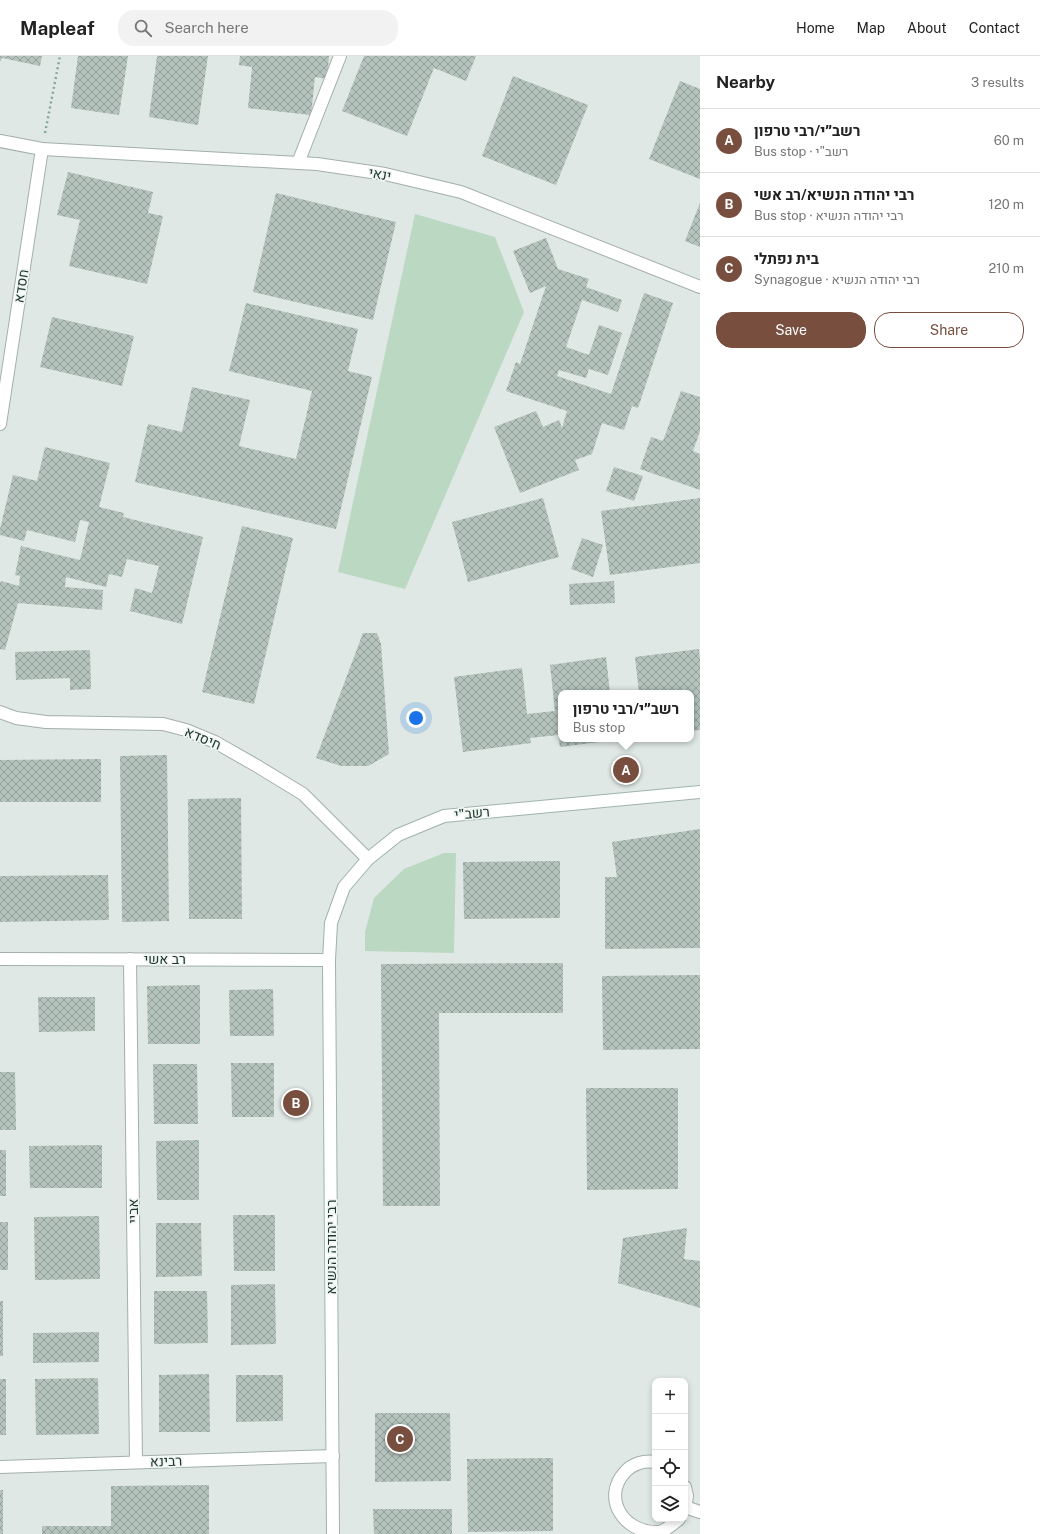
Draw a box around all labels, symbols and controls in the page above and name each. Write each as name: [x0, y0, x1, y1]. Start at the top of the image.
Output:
search box: [118, 10, 398, 46]
text: Mapleaf: [20, 17, 94, 39]
icon: search: [132, 17, 154, 39]
text: Search here: [164, 19, 249, 36]
text: Home: [796, 20, 835, 36]
text: Map: [857, 20, 885, 36]
text: About: [907, 20, 947, 36]
text: Contact: [969, 20, 1020, 36]
text: Nearby: [716, 72, 775, 92]
text: 3 results: [971, 75, 1024, 90]
text: רשב״י/רבי טרפון: [754, 122, 860, 139]
text: A: [724, 133, 734, 148]
text: 60 m: [994, 133, 1024, 148]
text: Bus stop · רשב"י: [754, 144, 849, 159]
street label: ינאי: [368, 164, 392, 184]
text: רבי יהודה הנשיא/רב אשי: [754, 186, 914, 203]
text: B: [725, 197, 733, 212]
text: 120 m: [989, 197, 1024, 212]
text: Bus stop · רבי יהודה הנשיא: [754, 208, 904, 223]
text: בית נפתלי: [754, 250, 819, 267]
text: C: [724, 261, 734, 276]
text: 210 m: [989, 261, 1024, 276]
street label: חסדא: [10, 268, 32, 304]
text: Synagogue · רבי יהודה הנשיא: [754, 272, 920, 287]
button: Save: [716, 312, 866, 348]
button: Share: [874, 312, 1024, 348]
popup: [558, 690, 694, 742]
text: רשב״י/רבי טרפון: [573, 700, 679, 717]
your location: [406, 708, 426, 728]
text: Bus stop: [573, 720, 625, 735]
street label: חיסדא: [182, 723, 224, 753]
pin: A: [613, 755, 639, 785]
street label: רשב"י: [454, 803, 490, 823]
street label: רב אשי: [144, 951, 186, 967]
pin: B: [283, 1088, 309, 1118]
street label: אביי: [125, 1198, 141, 1224]
street label: רבי יהודה הנשיא: [323, 1199, 339, 1295]
map controls: [652, 1378, 688, 1522]
button: +: [652, 1378, 688, 1414]
button: −: [652, 1414, 688, 1450]
pin: C: [387, 1424, 413, 1454]
button: locate: [652, 1450, 688, 1486]
street label: רבינא: [149, 1452, 183, 1470]
button: layers: [652, 1486, 688, 1522]

